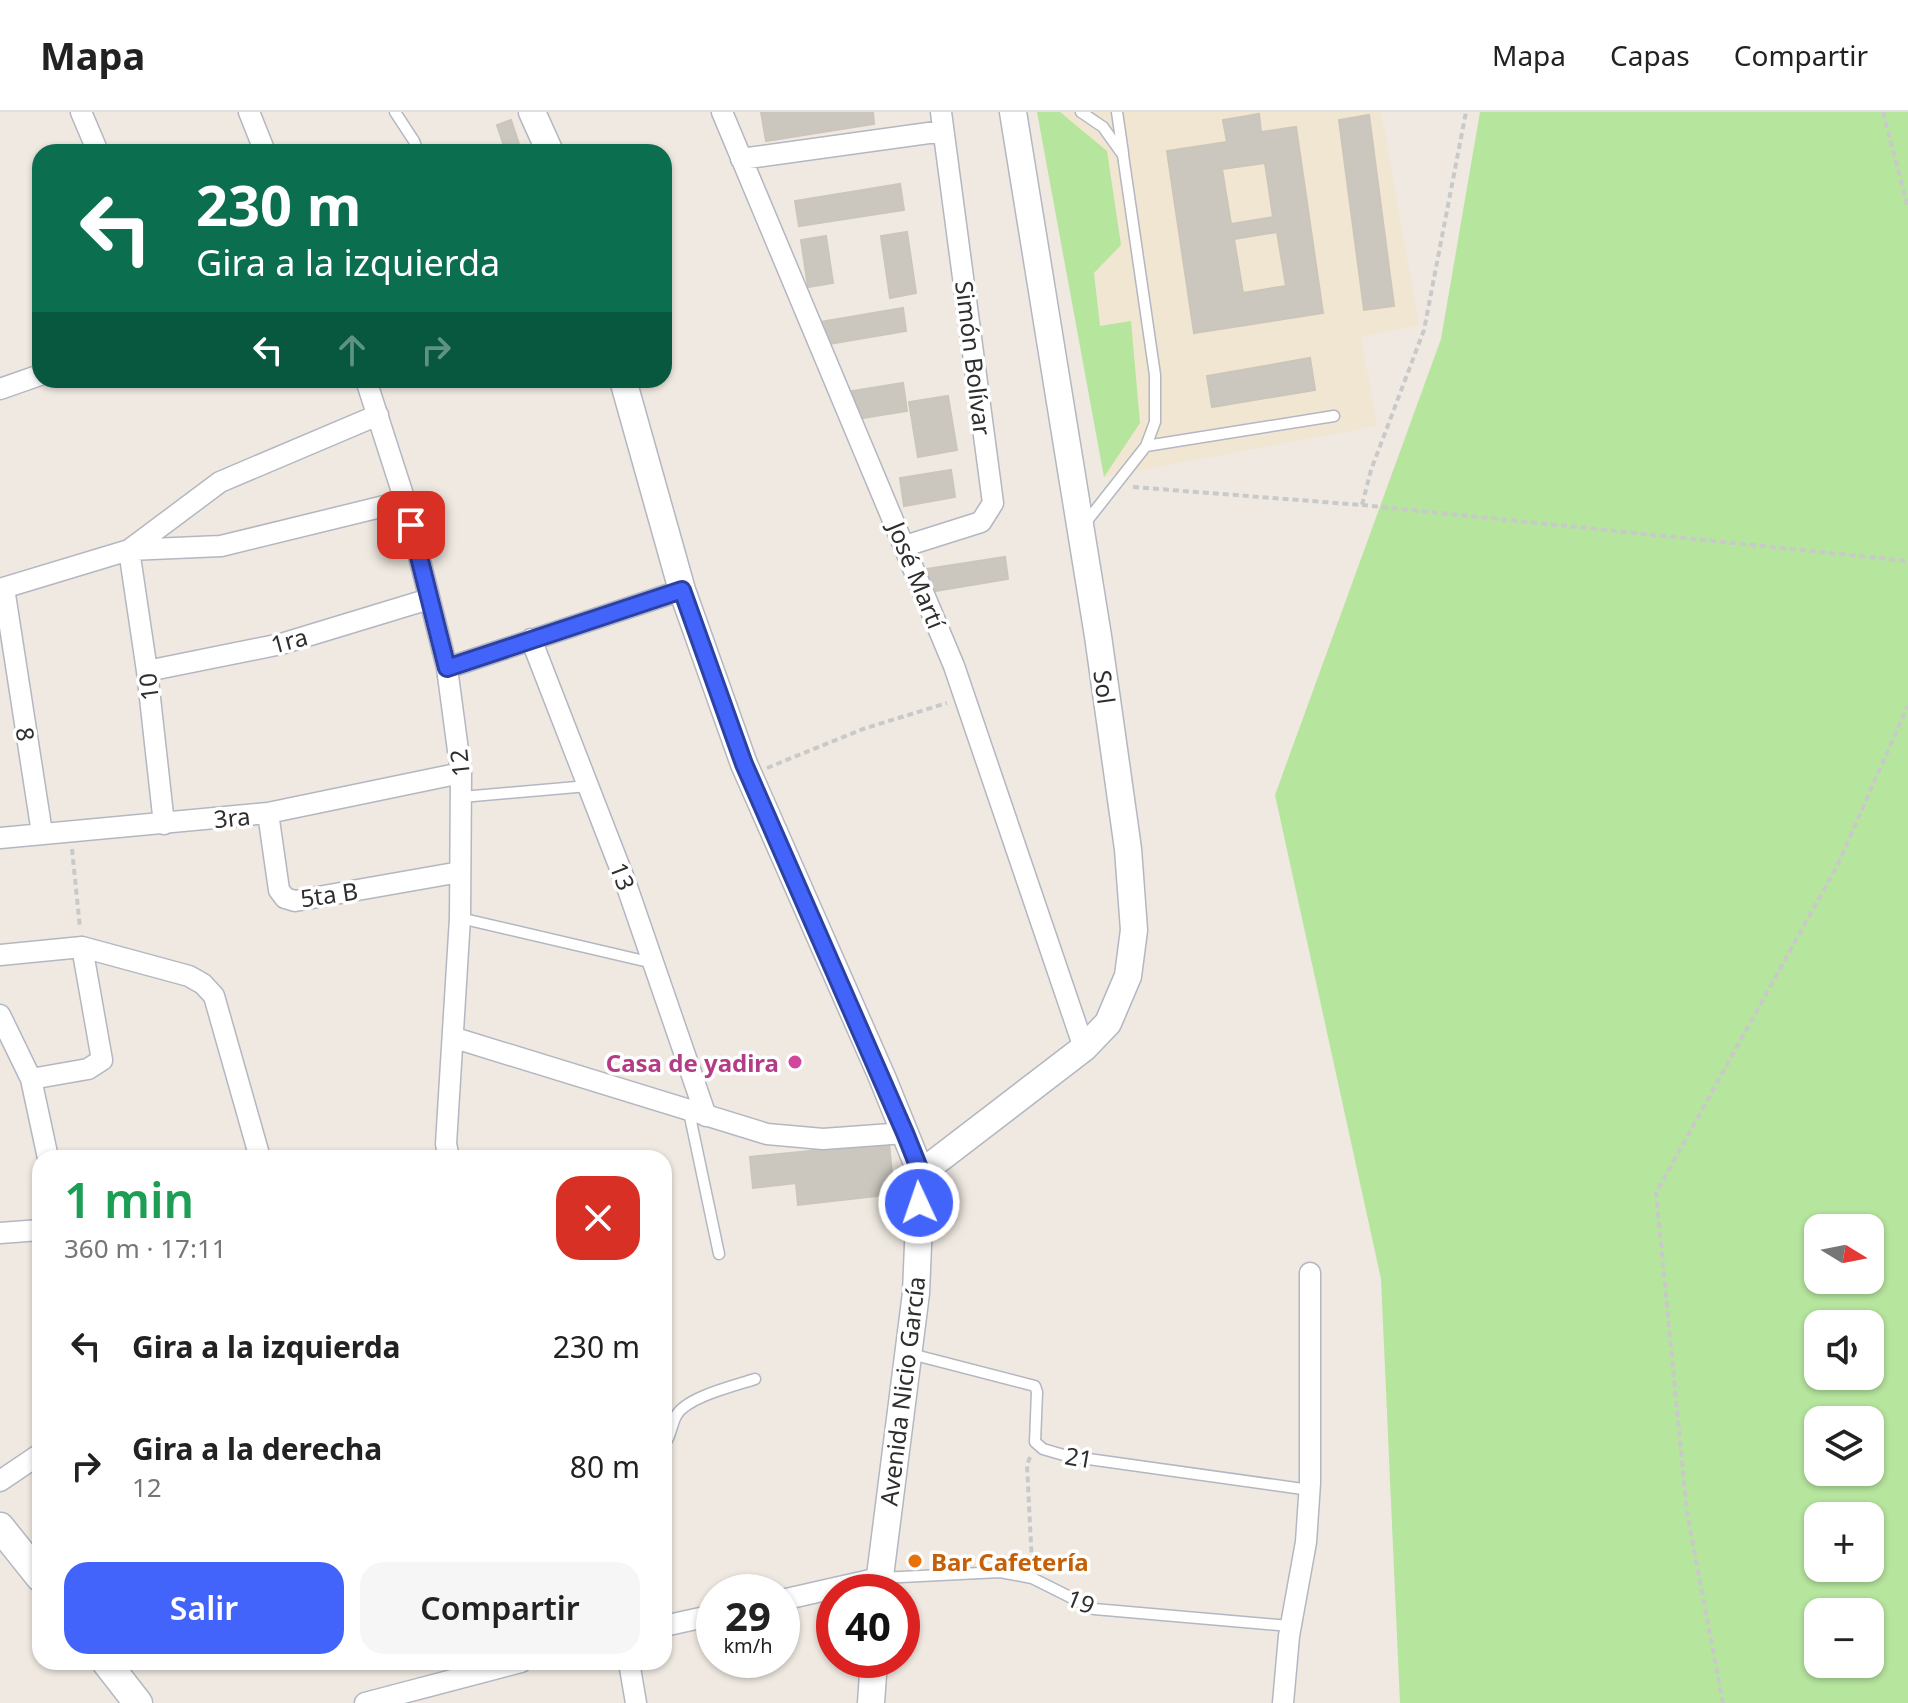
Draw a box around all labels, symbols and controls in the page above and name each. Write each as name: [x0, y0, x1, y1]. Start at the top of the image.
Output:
text: Mapa: [40, 29, 145, 81]
text: Mapa: [1492, 36, 1566, 74]
text: Capas: [1610, 36, 1690, 74]
text: Compartir: [1734, 36, 1868, 74]
text: 230 m: [196, 166, 361, 242]
icon: left: [64, 176, 168, 280]
text: Gira a la izquierda: [196, 238, 500, 287]
street label: Simón Bolívar: [948, 279, 1000, 437]
icon: left: [246, 328, 290, 372]
icon: ahead: [330, 328, 374, 372]
icon: right: [414, 328, 458, 372]
pin: [377, 491, 445, 559]
icon: arrive: [389, 503, 433, 547]
street label: José Martí: [880, 515, 954, 634]
street label: 1ra: [267, 619, 311, 661]
street label: Sol: [1086, 668, 1124, 706]
street label: 10: [130, 671, 166, 703]
street label: 8: [9, 725, 43, 743]
street label: 12: [441, 748, 477, 778]
street label: 3ra: [212, 799, 252, 835]
street label: 13: [603, 857, 643, 895]
street label: 5ta B: [298, 874, 360, 914]
place label: Casa de yadira: [606, 1046, 779, 1079]
marker: Casa de yadira: [786, 1053, 804, 1071]
position arrow: [877, 1161, 961, 1245]
text: 1 min: [64, 1167, 194, 1232]
button: close: [556, 1176, 640, 1260]
north arrow: [1804, 1214, 1884, 1294]
map controls: [1804, 1214, 1884, 1678]
text: 360 m · 17:11: [64, 1230, 227, 1266]
street label: Avenida Nicio García: [872, 1274, 932, 1508]
button: sound: [1804, 1310, 1884, 1390]
icon: left: [64, 1324, 108, 1368]
text: Gira a la izquierda: [132, 1326, 401, 1367]
text: 230 m: [553, 1326, 640, 1367]
button: layers: [1804, 1406, 1884, 1486]
text: Gira a la derecha: [132, 1428, 382, 1469]
street label: 21: [1063, 1438, 1095, 1476]
icon: right: [64, 1444, 108, 1488]
text: 80 m: [570, 1446, 640, 1487]
text: 12: [132, 1469, 162, 1505]
button: +: [1804, 1502, 1884, 1582]
place label: Bar Cafetería: [931, 1545, 1089, 1578]
marker: Bar Cafetería: [906, 1552, 924, 1570]
button: Salir: [64, 1562, 344, 1654]
button: Compartir: [360, 1562, 640, 1654]
speed limit sign: 40: [816, 1574, 920, 1678]
street label: 19: [1062, 1581, 1100, 1621]
text: 29: [725, 1588, 771, 1643]
button: −: [1804, 1598, 1884, 1678]
text: km/h: [723, 1632, 773, 1659]

